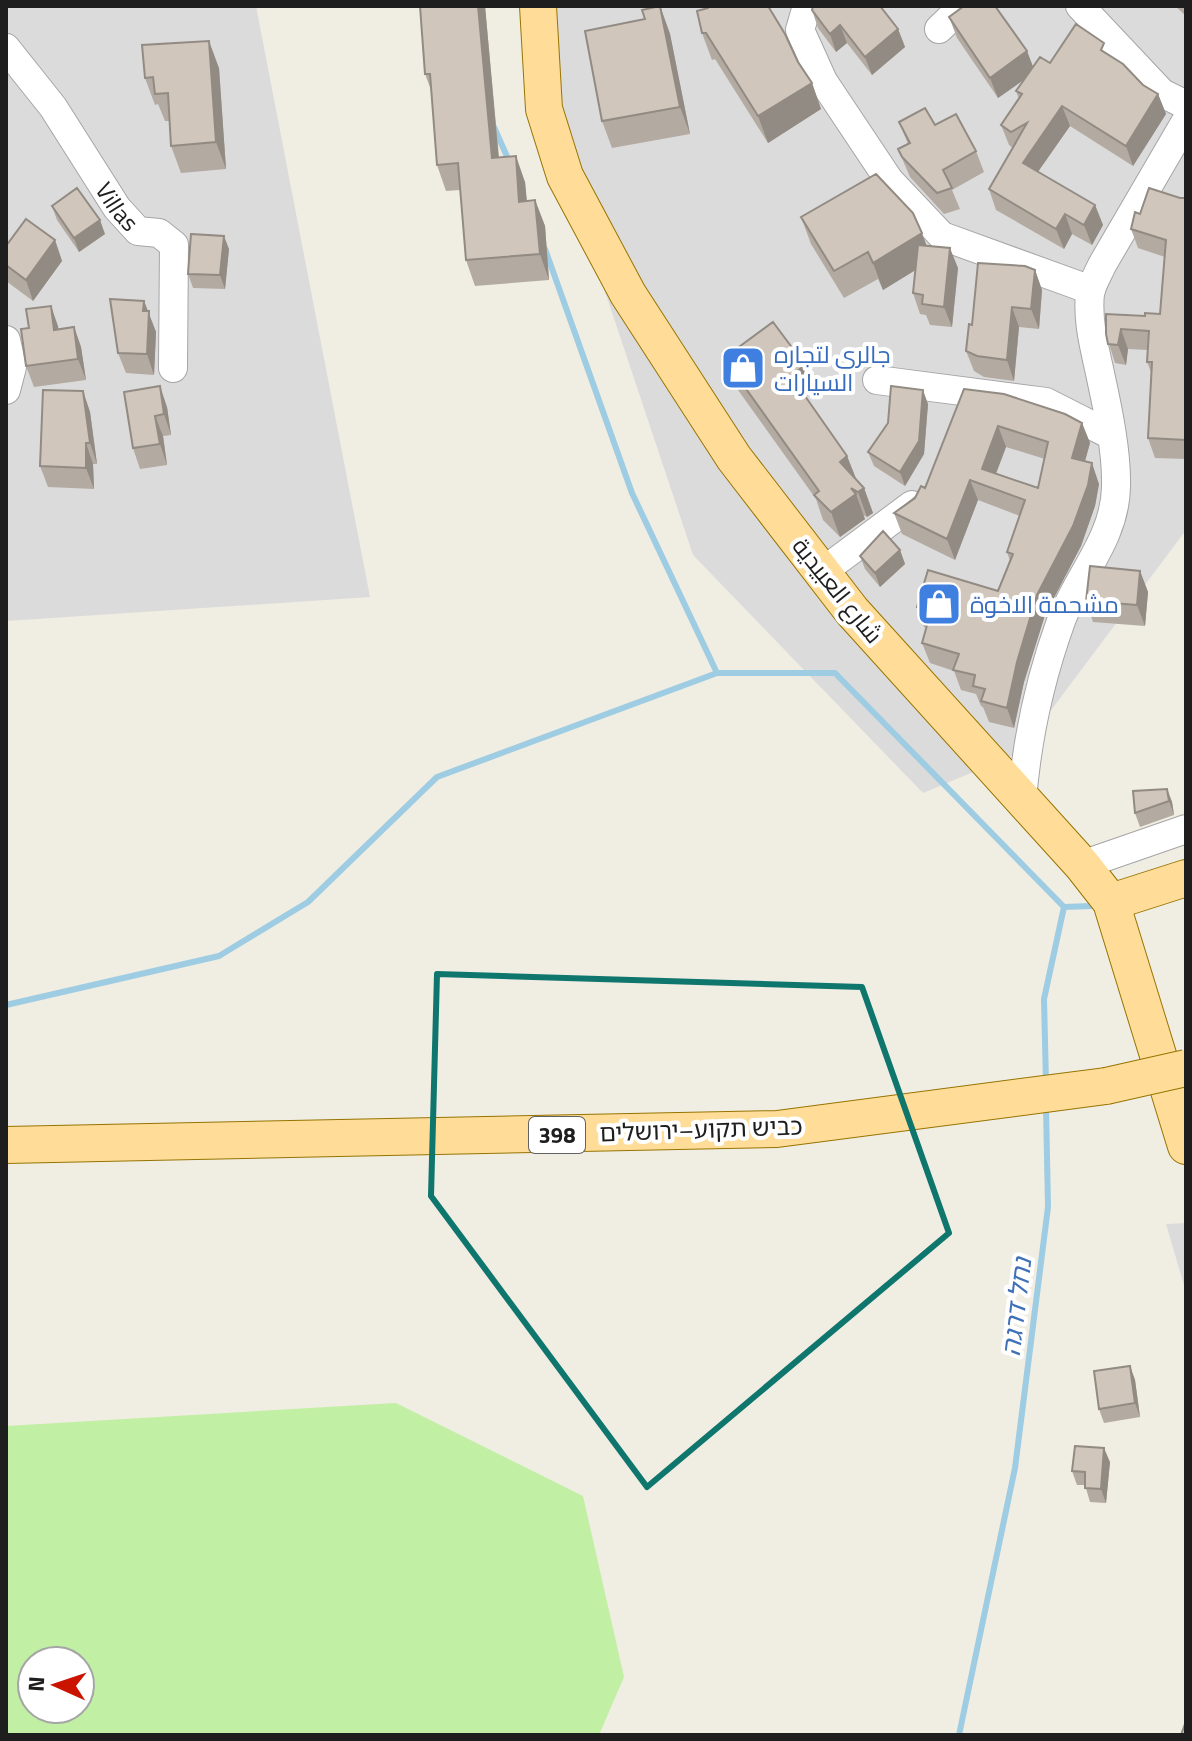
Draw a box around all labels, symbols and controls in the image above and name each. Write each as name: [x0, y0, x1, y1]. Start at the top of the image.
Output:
street label: Villas: [87, 175, 148, 239]
place label: جالري لتجاره السيارات: [774, 336, 891, 400]
shop icon: جالري لتجاره السيارات: [719, 344, 767, 392]
street label: شارع العبيدية: [784, 529, 892, 651]
shop icon: مشحمة الاخوة: [915, 580, 963, 628]
place label: مشحمة الاخوة: [970, 586, 1119, 622]
street label: כביש תקוע–ירושלים: [599, 1107, 803, 1151]
road number: 398: [529, 1117, 585, 1153]
water label: נחל דרגה: [991, 1253, 1042, 1359]
north arrow: [16, 1645, 96, 1725]
text: N: [19, 1675, 53, 1692]

